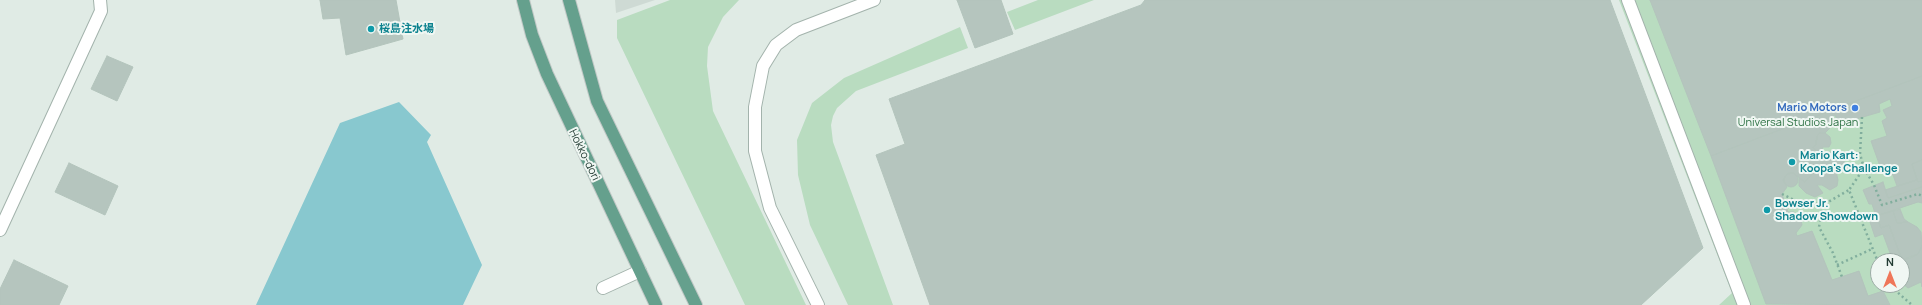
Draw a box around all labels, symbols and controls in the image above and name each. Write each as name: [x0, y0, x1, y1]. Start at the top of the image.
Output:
place label: 桜島注水場: [379, 22, 434, 36]
marker: 桜島注水場: [366, 24, 376, 34]
place label: Mario Motors: [1777, 101, 1847, 115]
marker: Mario Motors: [1850, 103, 1860, 113]
park label: Universal Studios Japan: [1738, 116, 1858, 130]
street label: Hokko-dori: [566, 127, 602, 183]
place label: Mario Kart: Koopa's Challenge: [1800, 149, 1898, 175]
marker: Mario Kart: Koopa's Challenge: [1787, 157, 1797, 167]
place label: Bowser Jr. Shadow Showdown: [1775, 197, 1878, 223]
marker: Bowser Jr. Shadow Showdown: [1762, 205, 1772, 215]
north arrow: [1870, 253, 1910, 293]
text: N: [1886, 254, 1894, 269]

